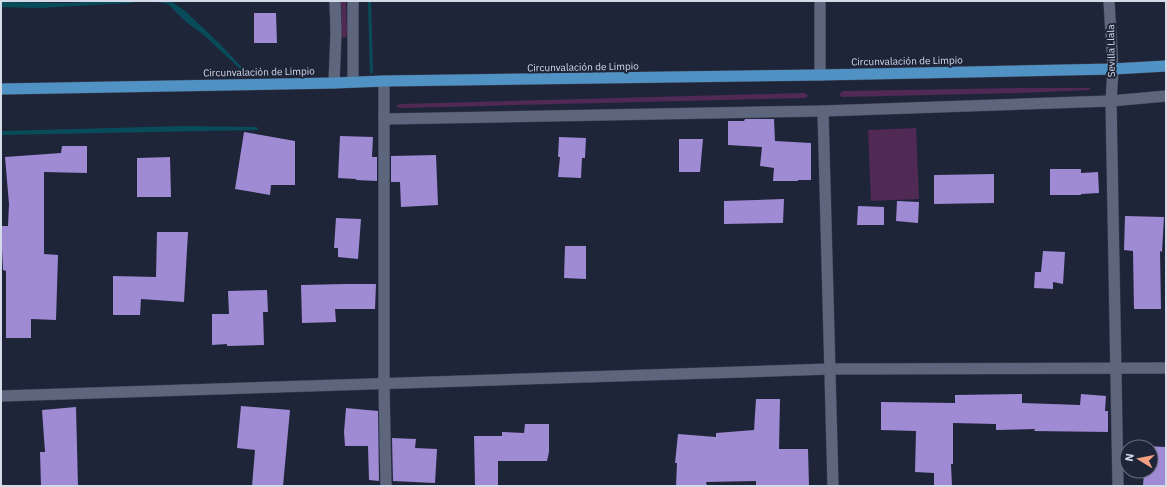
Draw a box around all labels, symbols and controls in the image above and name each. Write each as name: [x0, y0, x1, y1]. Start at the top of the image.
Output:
street label: Sevilla Llala: [1104, 24, 1118, 78]
street label: Circunvalación de Limpio: [851, 54, 963, 68]
street label: Circunvalación de Limpio: [527, 60, 639, 74]
street label: Circunvalación de Limpio: [203, 65, 315, 79]
north arrow: [1119, 439, 1159, 479]
text: N: [1122, 452, 1137, 462]

